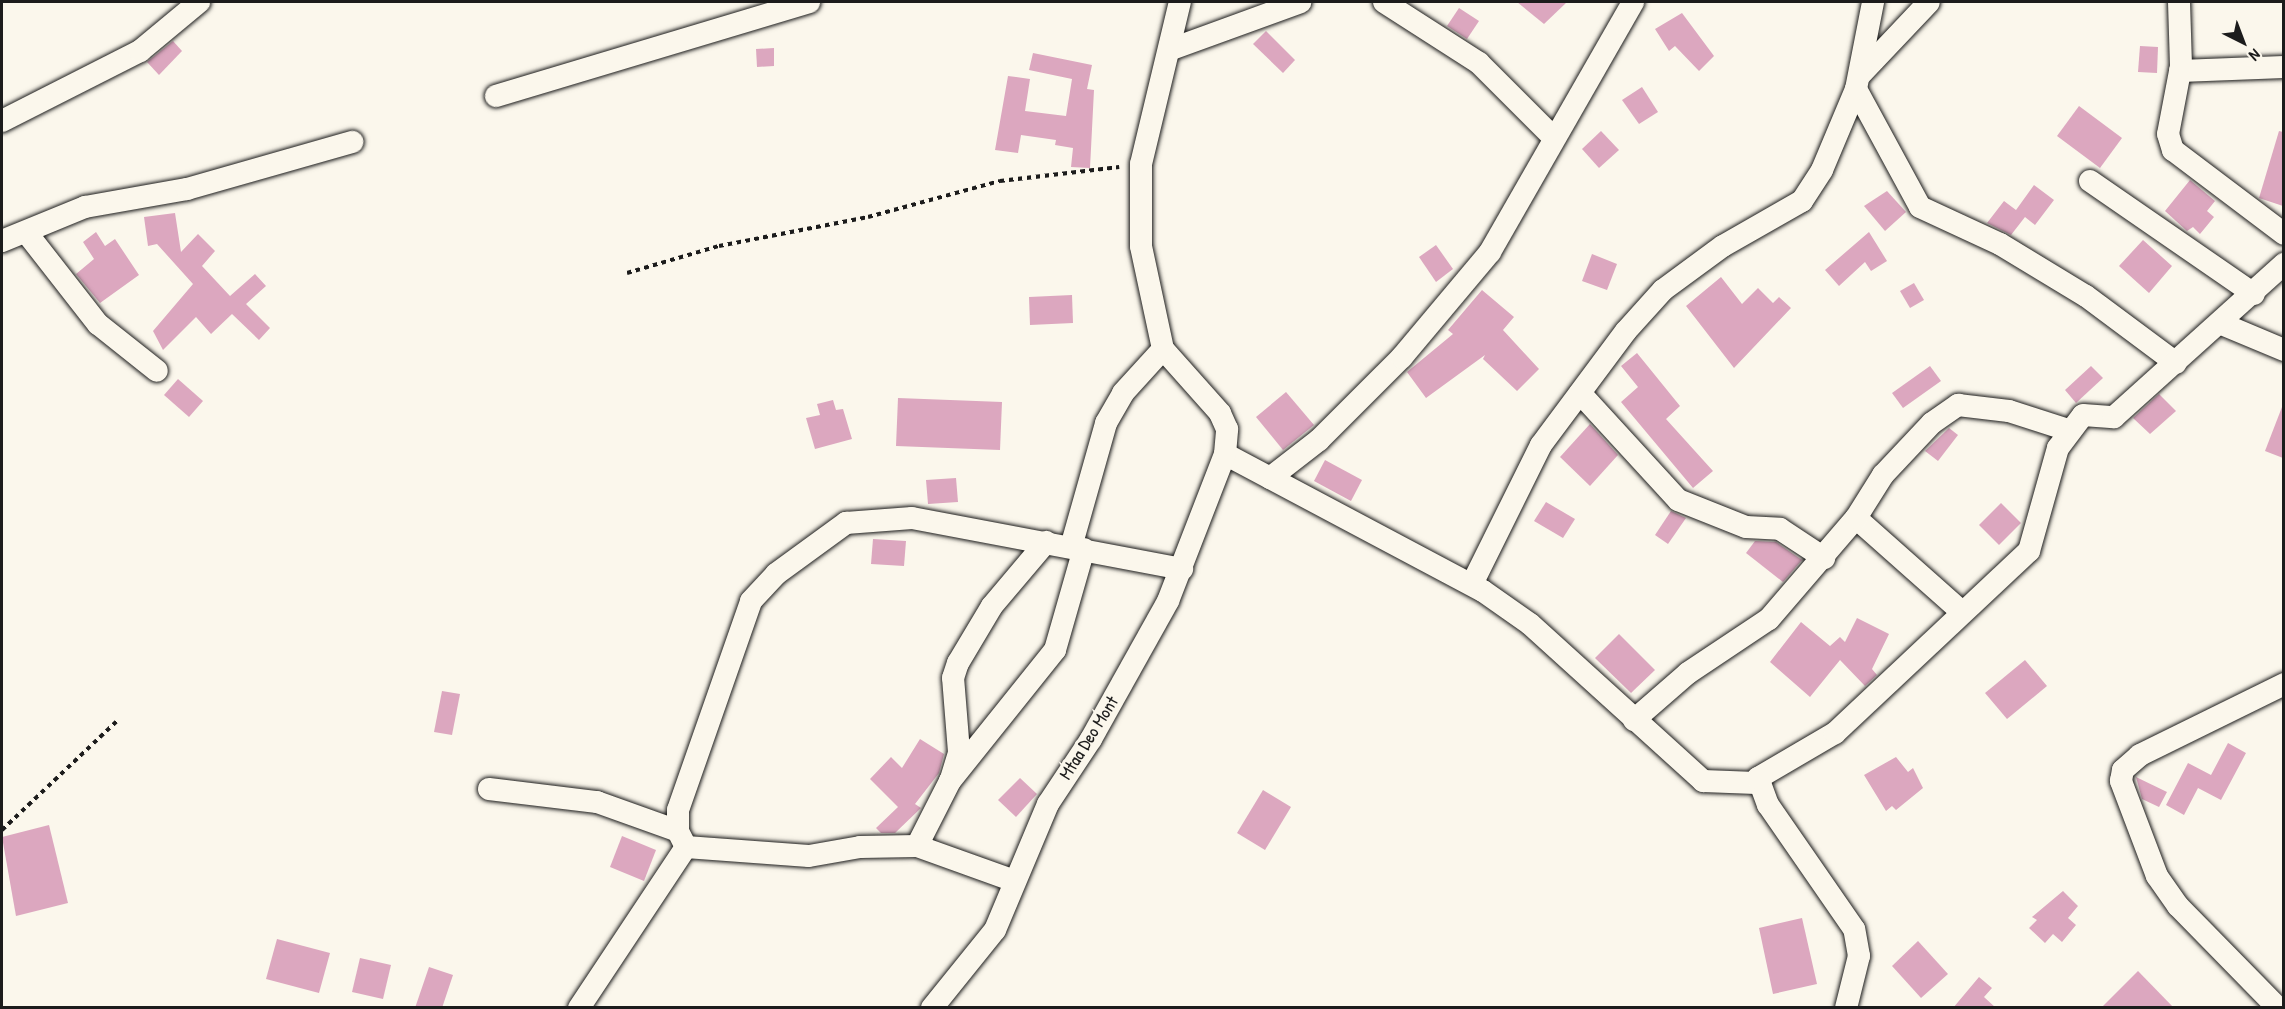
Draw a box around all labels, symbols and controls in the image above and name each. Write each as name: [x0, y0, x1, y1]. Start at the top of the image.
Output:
north arrow: [2213, 12, 2273, 72]
text: N: [2245, 44, 2266, 66]
street label: Mtaa Deo Mont: [1055, 692, 1123, 784]

